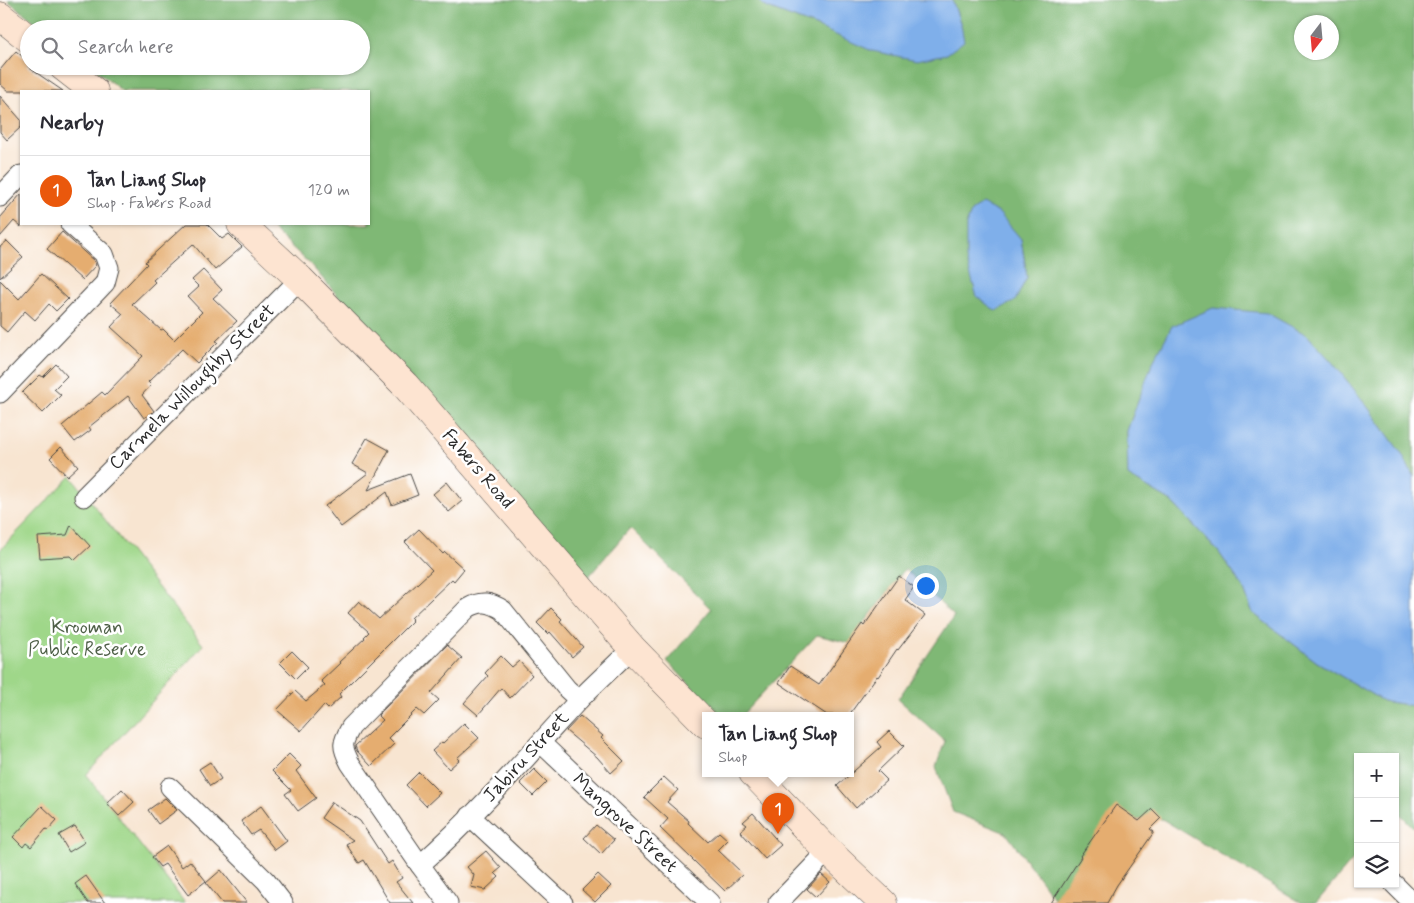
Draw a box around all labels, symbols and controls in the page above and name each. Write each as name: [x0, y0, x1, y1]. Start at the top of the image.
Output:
north arrow: [1294, 15, 1339, 60]
search box: [20, 20, 370, 75]
icon: search: [38, 34, 66, 62]
text: Search here: [78, 35, 174, 60]
text: Nearby: [40, 109, 104, 137]
text: Tan Liang Shop: [87, 168, 207, 193]
text: 1: [52, 180, 60, 201]
text: 120 m: [308, 180, 350, 201]
text: Shop · Fabers Road: [87, 193, 211, 214]
street label: Carmela Willoughby Street: [103, 298, 283, 478]
street label: Fabers Road: [436, 424, 520, 514]
your location: [913, 573, 939, 599]
park label: Krooman Public Reserve: [28, 615, 146, 662]
street label: Jabiru Street: [478, 706, 574, 808]
popup: [702, 712, 854, 777]
text: Tan Liang Shop: [718, 722, 838, 747]
text: Shop: [718, 747, 748, 768]
map controls: [1354, 753, 1399, 888]
button: +: [1354, 753, 1399, 798]
street label: Mangrove Street: [566, 768, 683, 880]
pin: 1: [762, 793, 794, 834]
button: −: [1354, 798, 1399, 843]
button: layers: [1354, 843, 1399, 888]

